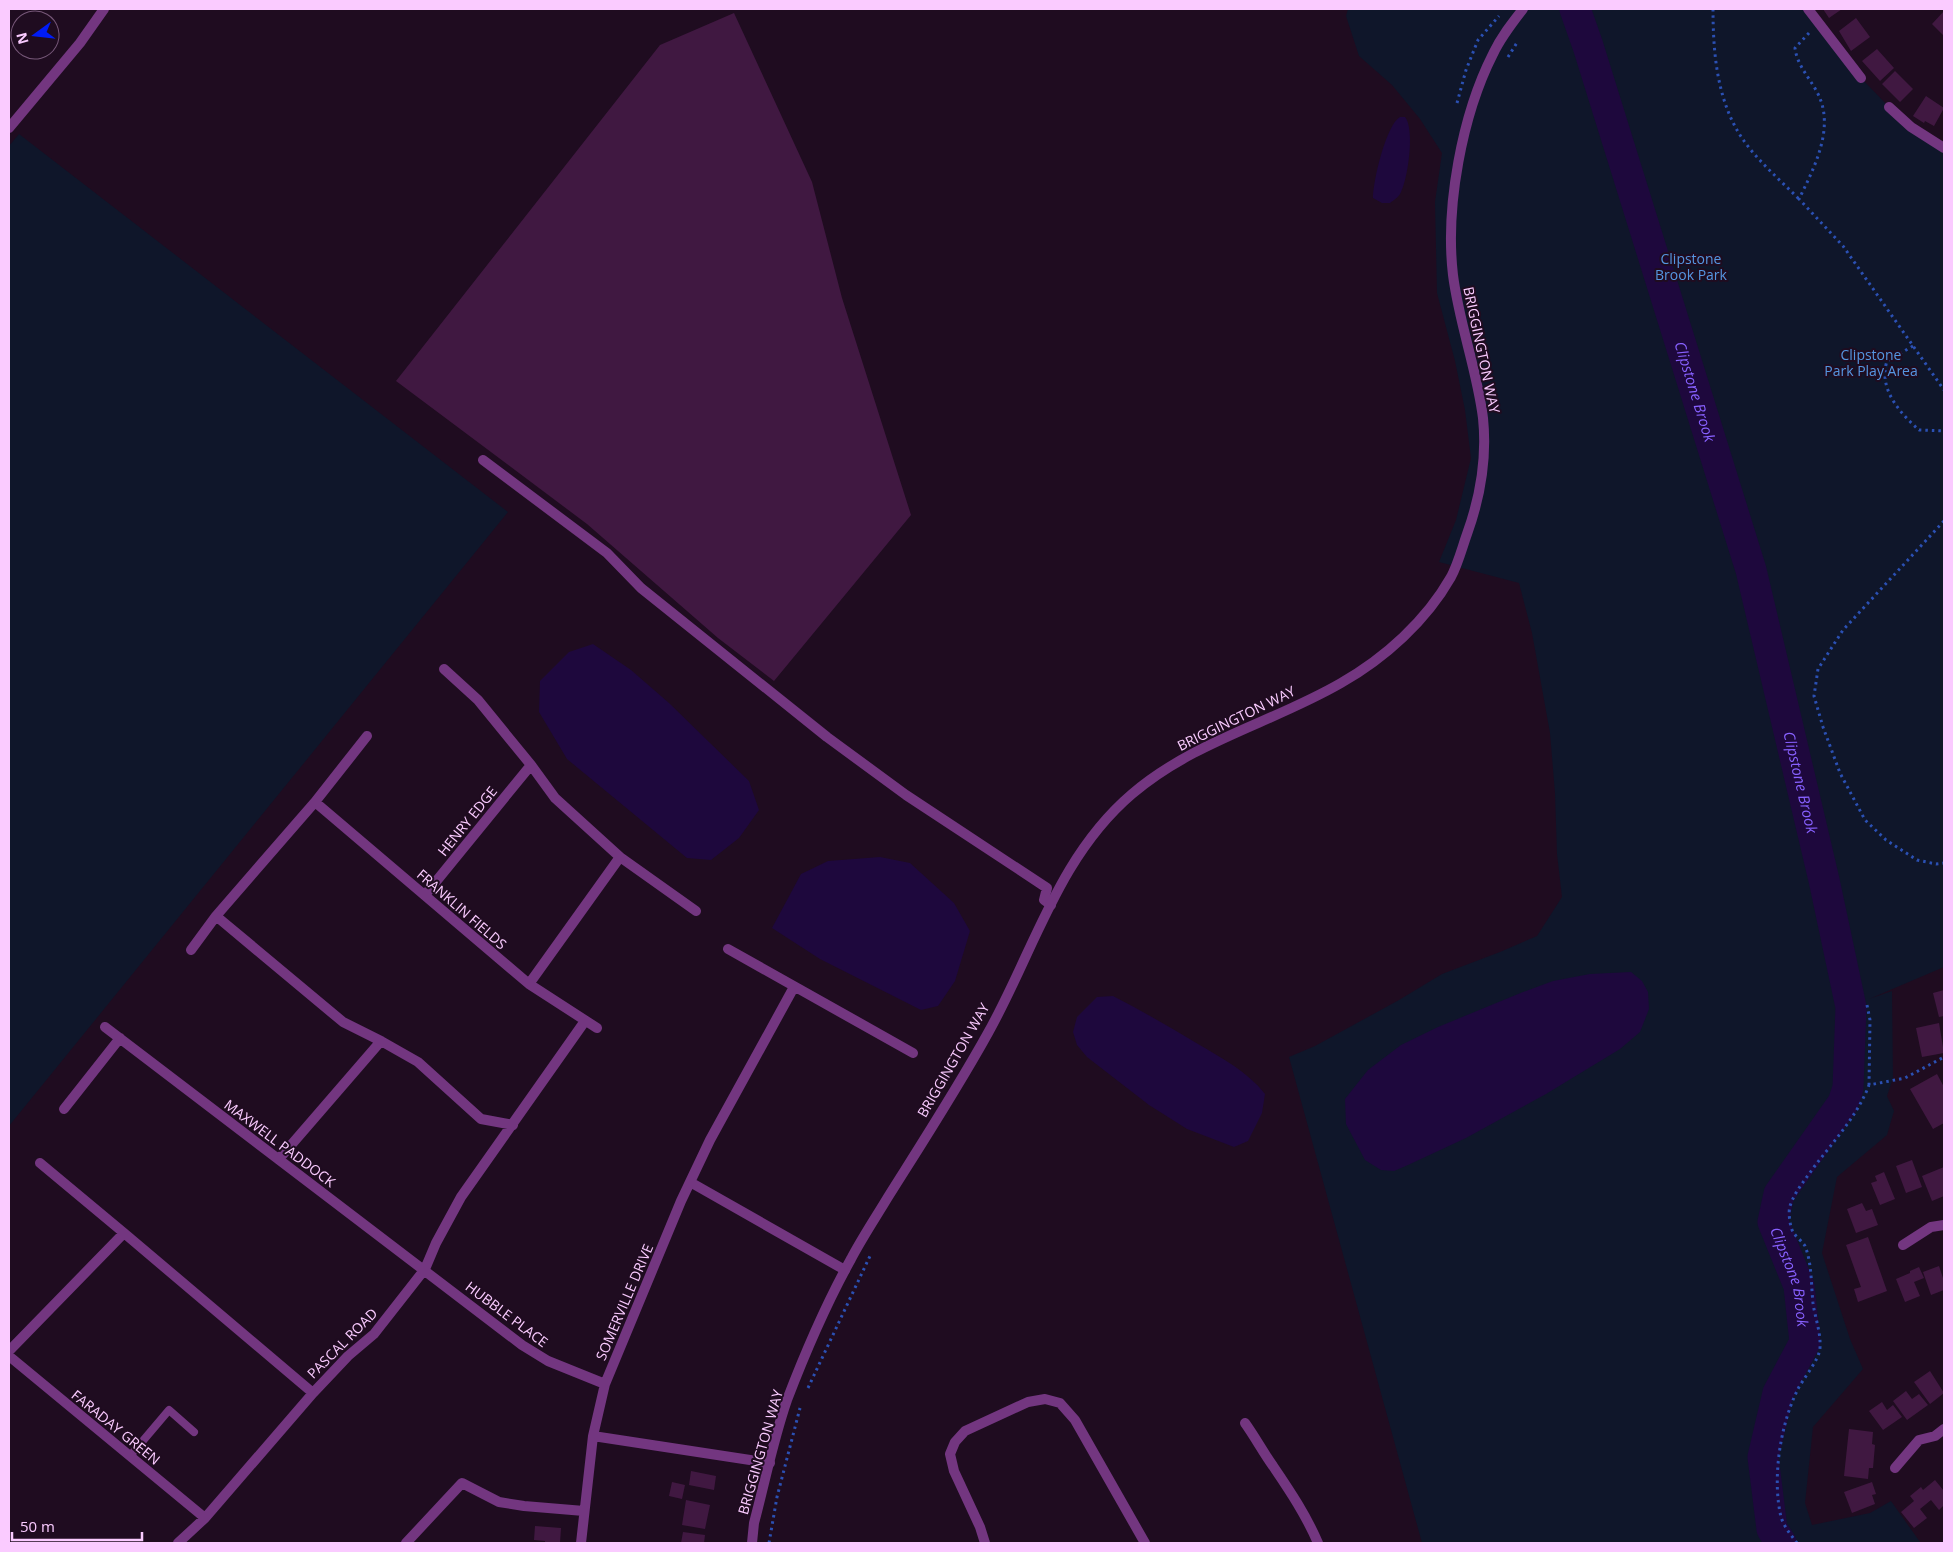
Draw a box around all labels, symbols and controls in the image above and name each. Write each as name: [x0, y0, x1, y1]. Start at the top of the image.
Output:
north arrow: [10, 10, 60, 60]
text: N: [11, 31, 33, 46]
park label: Clipstone Brook Park: [1655, 249, 1728, 284]
street label: BRIGGINGTON WAY: [1459, 285, 1505, 415]
water label: Clipstone Brook: [1670, 339, 1721, 445]
park label: Clipstone Park Play Area: [1824, 345, 1918, 380]
street label: BRIGGINGTON WAY: [1174, 681, 1298, 755]
water label: Clipstone Brook: [1779, 729, 1823, 836]
street label: HENRY EDGE: [433, 782, 501, 860]
street label: FRANKLIN FIELDS: [413, 865, 511, 953]
street label: BRIGGINGTON WAY: [913, 999, 994, 1121]
street label: MAXWELL PADDOCK: [221, 1095, 340, 1191]
water label: Clipstone Brook: [1766, 1224, 1813, 1328]
street label: SOMERVILLE DRIVE: [591, 1241, 657, 1363]
street label: HUBBLE PLACE: [462, 1277, 552, 1351]
street label: PASCAL ROAD: [303, 1304, 381, 1382]
street label: FARADAY GREEN: [68, 1385, 164, 1469]
street label: BRIGGINGTON WAY: [733, 1387, 787, 1517]
scale bar: [12, 1510, 142, 1542]
text: 50 m: [20, 1516, 55, 1536]

